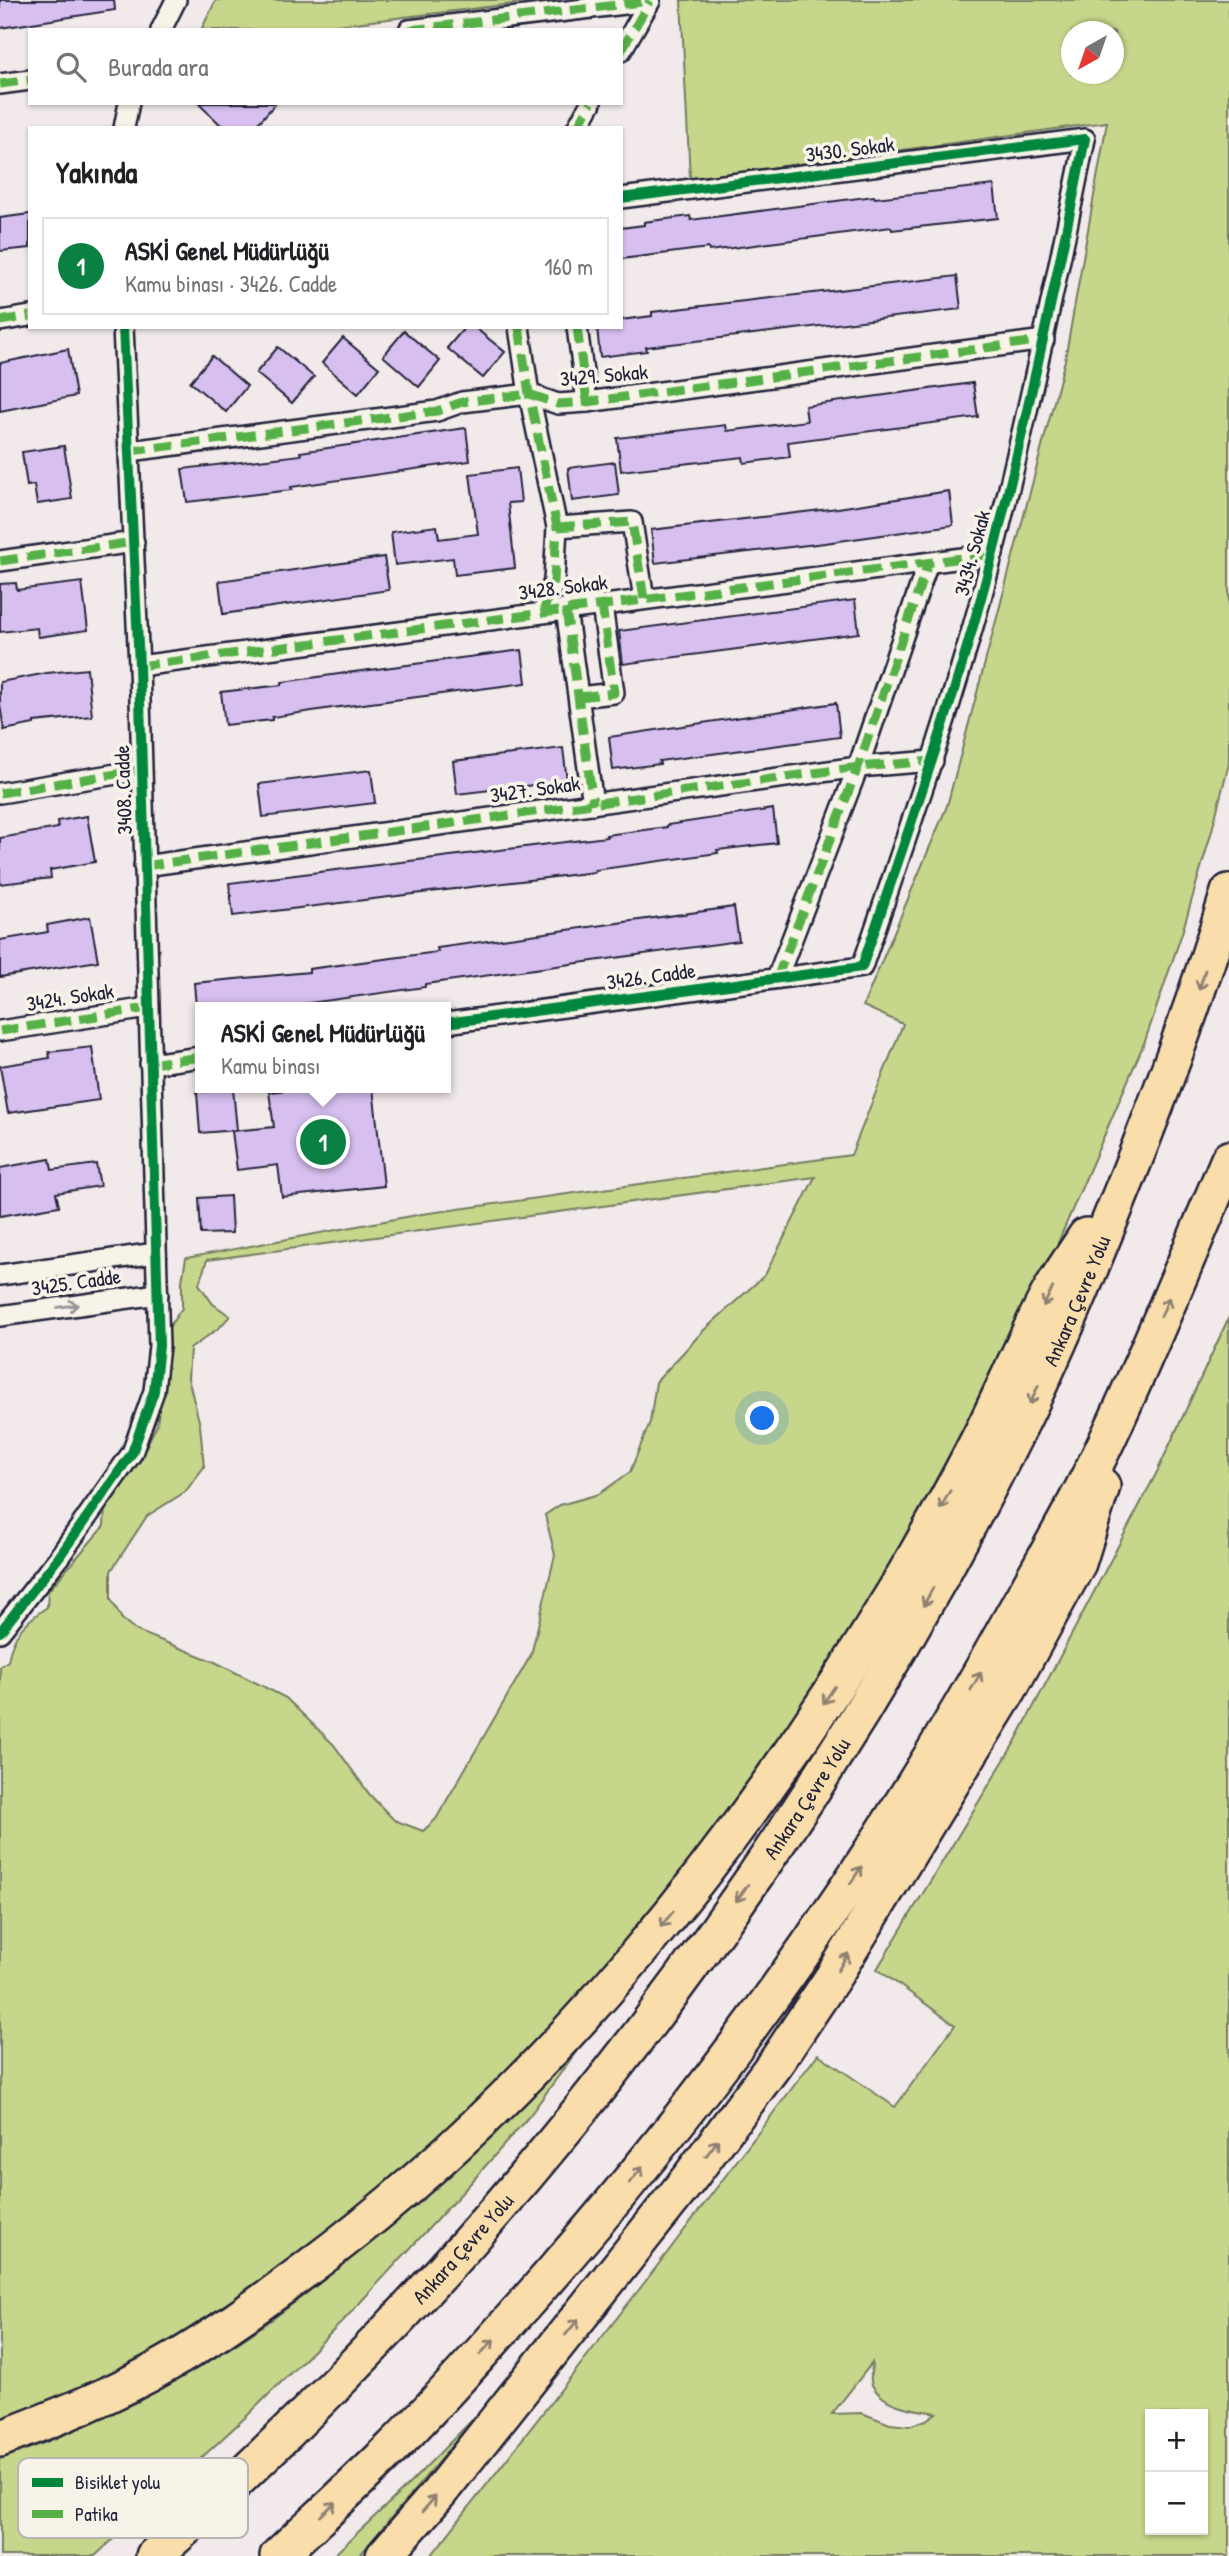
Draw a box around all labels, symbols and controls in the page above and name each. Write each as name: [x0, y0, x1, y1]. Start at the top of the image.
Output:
north arrow: [1061, 21, 1124, 84]
search box: [28, 28, 623, 105]
icon: search: [52, 48, 90, 86]
text: Burada ara: [108, 49, 209, 84]
street label: 3430. Sokak: [804, 129, 896, 169]
text: Yakında: [56, 152, 137, 192]
text: ASKİ Genel Müdürlüğü: [125, 233, 329, 268]
text: 1: [77, 251, 85, 282]
text: 160 m: [544, 251, 593, 282]
text: Kamu binası · 3426. Cadde: [125, 268, 337, 299]
street label: 3429. Sokak: [559, 357, 649, 393]
street label: 3434. Sokak: [947, 507, 997, 599]
street label: 3428. Sokak: [517, 567, 609, 607]
street label: 3408. Cadde: [107, 745, 139, 835]
street label: 3427. Sokak: [488, 768, 582, 810]
street label: 3426. Cadde: [605, 955, 697, 997]
one-way arrow: [1195, 969, 1207, 991]
street label: 3424. Sokak: [24, 976, 116, 1018]
popup: [195, 1002, 451, 1093]
text: ASKİ Genel Müdürlüğü: [221, 1015, 425, 1050]
text: Kamu binası: [221, 1050, 320, 1081]
pin: 1: [300, 1116, 346, 1168]
street label: Ankara Çevre Yolu: [1036, 1230, 1117, 1370]
street label: 3425. Cadde: [30, 1261, 122, 1303]
one-way arrow: [1041, 1286, 1055, 1307]
one-way arrow: [1160, 1297, 1173, 1318]
one-way arrow: [56, 1300, 78, 1313]
one-way arrow: [1027, 1384, 1040, 1405]
your location: [745, 1401, 779, 1435]
one-way arrow: [938, 1489, 951, 1510]
one-way arrow: [921, 1586, 935, 1607]
one-way arrow: [969, 1672, 983, 1692]
one-way arrow: [822, 1685, 836, 1704]
street label: Ankara Çevre Yolu: [756, 1732, 857, 1865]
one-way arrow: [849, 1865, 863, 1885]
one-way arrow: [735, 1883, 749, 1902]
one-way arrow: [659, 1910, 675, 1928]
one-way arrow: [836, 1952, 850, 1972]
one-way arrow: [705, 2139, 719, 2158]
one-way arrow: [628, 2166, 643, 2184]
street label: Ankara Çevre Yolu: [405, 2186, 520, 2310]
one-way arrow: [564, 2319, 580, 2337]
one-way arrow: [479, 2338, 495, 2356]
map controls: [1145, 2409, 1208, 2535]
button: +: [1145, 2409, 1208, 2472]
legend: [18, 2458, 248, 2538]
text: Bisiklet yolu: [75, 2469, 161, 2495]
button: −: [1145, 2472, 1208, 2535]
one-way arrow: [421, 2496, 437, 2514]
text: Patika: [75, 2501, 118, 2527]
one-way arrow: [319, 2501, 336, 2518]

